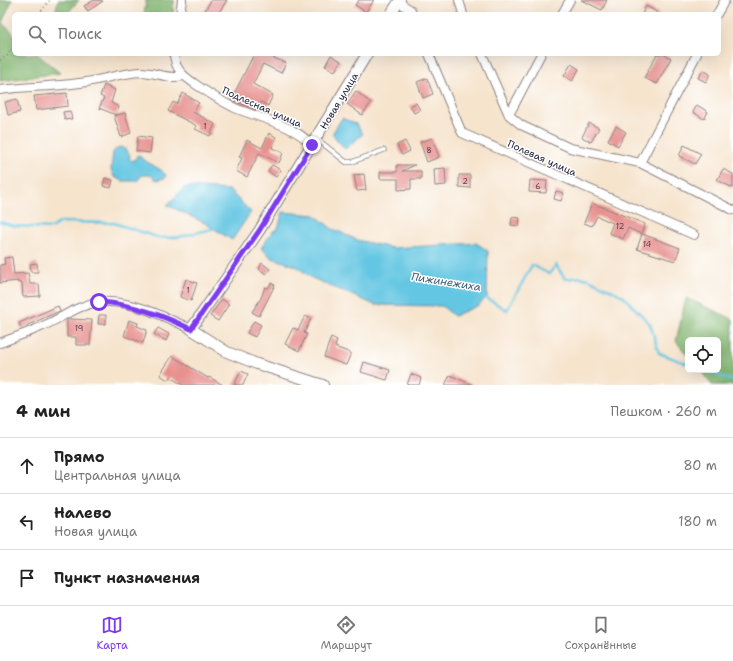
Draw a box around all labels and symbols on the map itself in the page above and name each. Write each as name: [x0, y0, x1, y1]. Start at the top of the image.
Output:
street label: Новая улица: [317, 70, 361, 132]
street label: Подлесная улица: [220, 84, 305, 131]
house number: 1: [203, 121, 207, 132]
route end: [303, 136, 321, 154]
street label: Полевая улица: [505, 137, 579, 179]
house number: 8: [426, 145, 432, 156]
house number: 2: [462, 176, 468, 187]
house number: 6: [535, 181, 541, 192]
house number: 12: [616, 221, 625, 232]
house number: 14: [643, 239, 652, 250]
water label: Пижинежиха: [410, 269, 482, 295]
house number: 1: [186, 285, 190, 296]
route start: [90, 293, 108, 311]
house number: 19: [75, 323, 83, 334]

